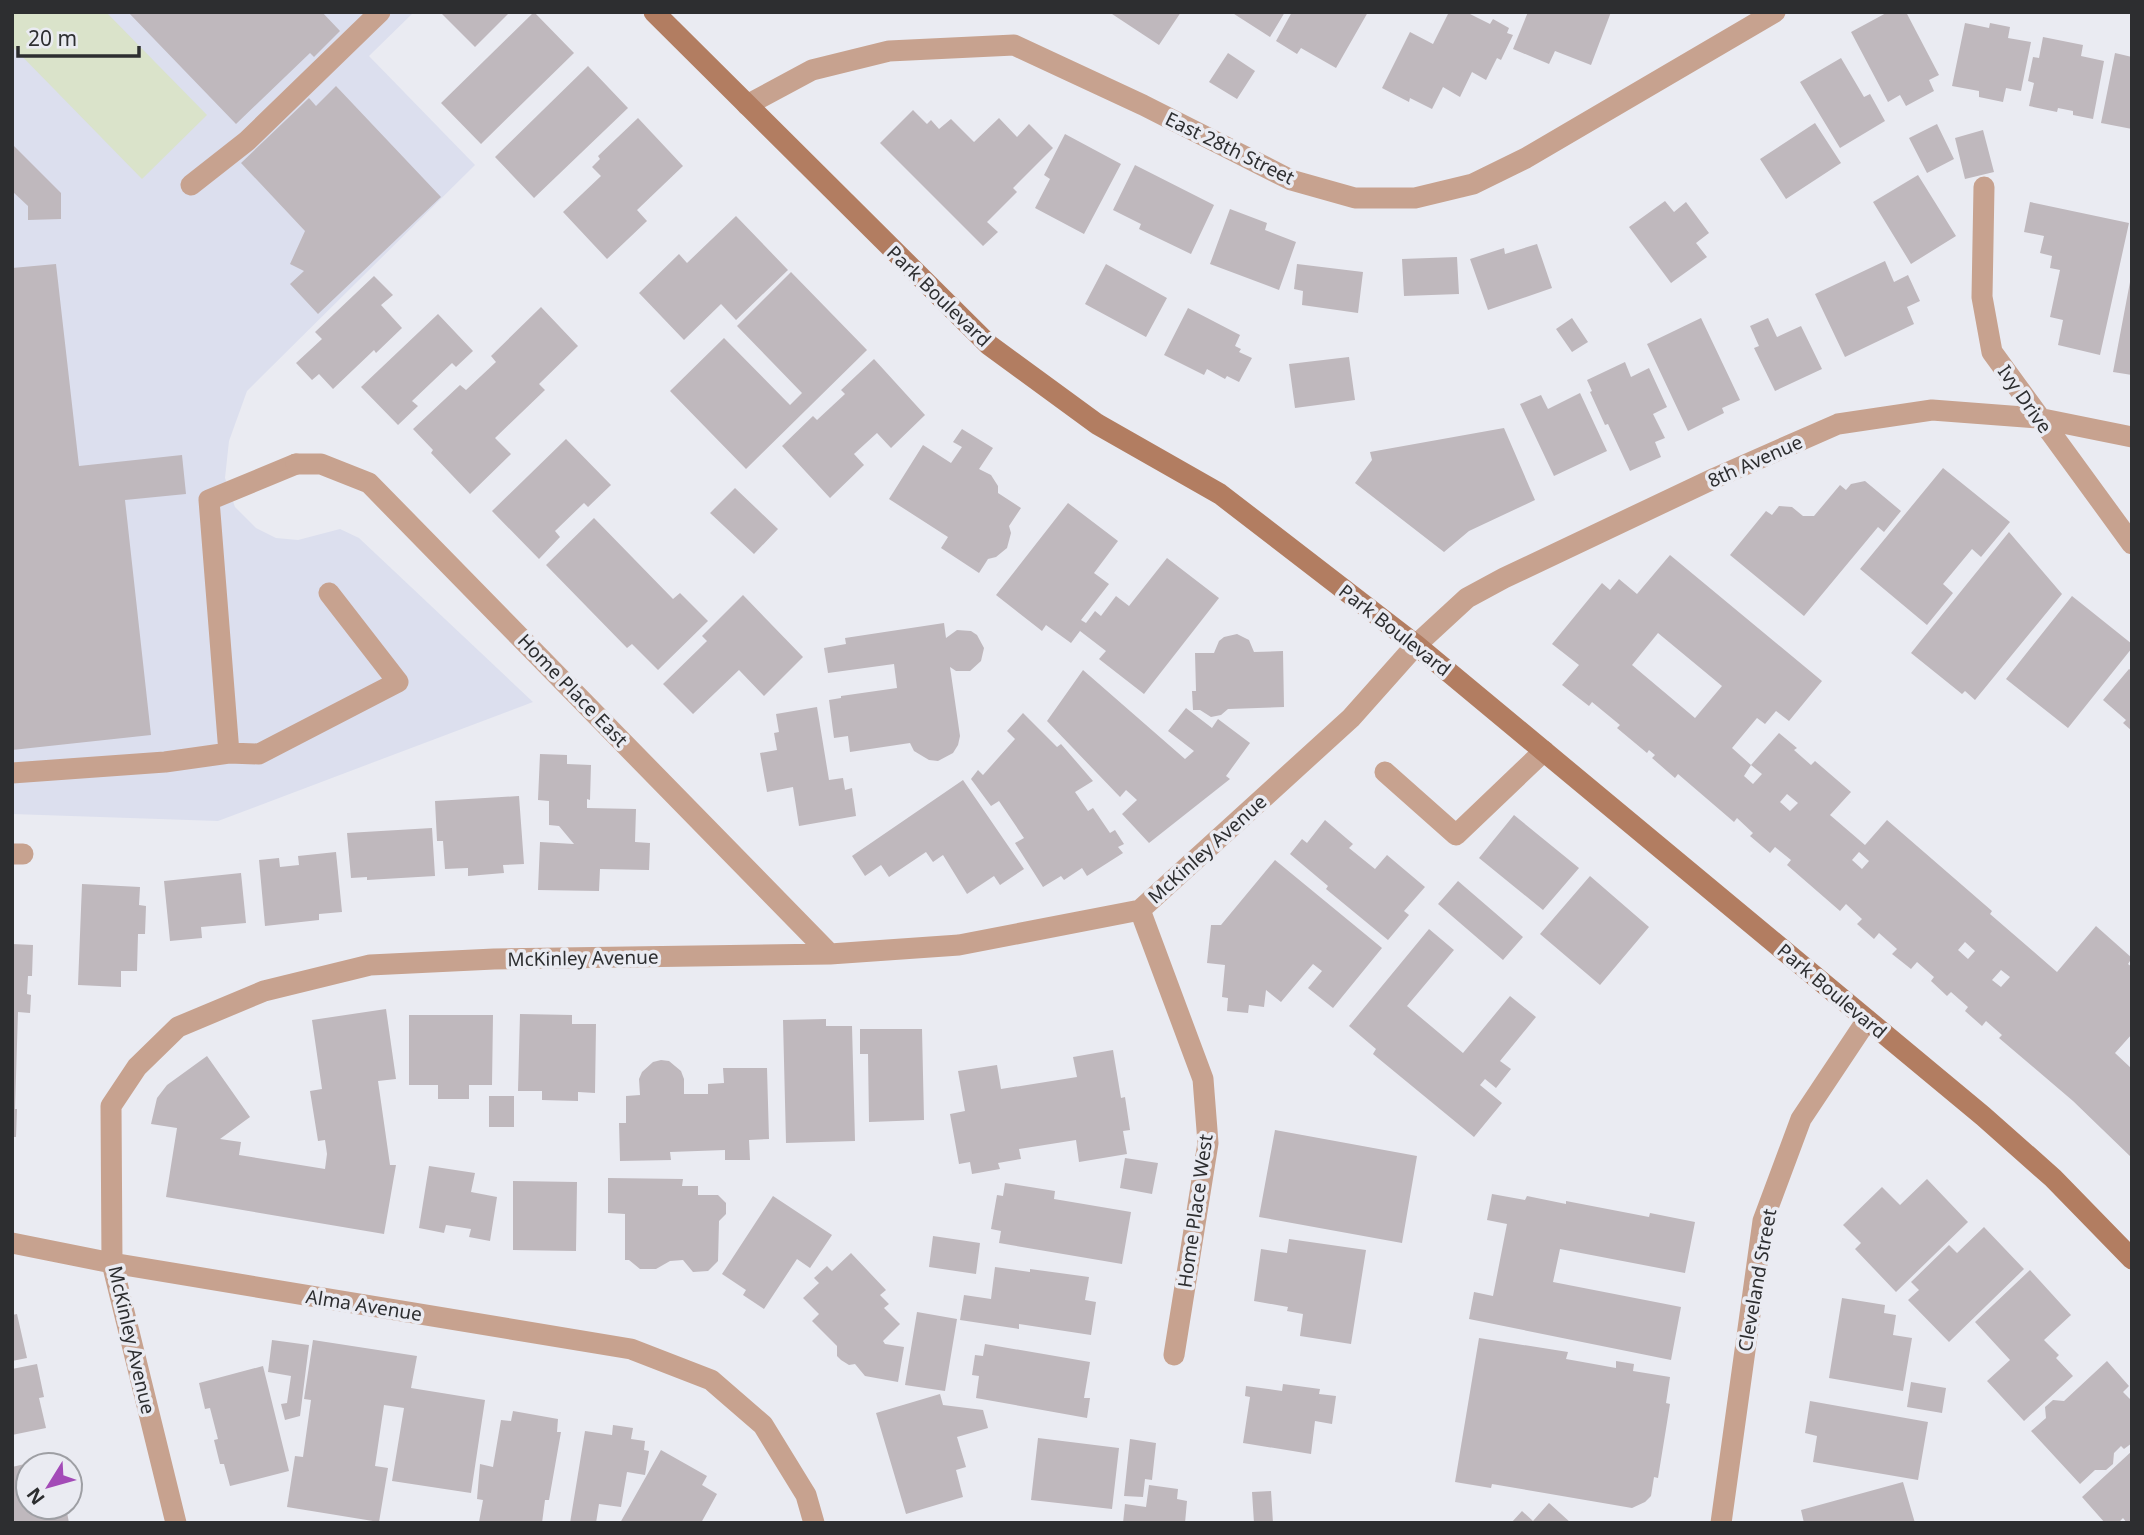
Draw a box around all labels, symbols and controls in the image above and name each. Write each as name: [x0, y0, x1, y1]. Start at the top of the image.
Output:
scale bar: [18, 14, 138, 58]
text: 20 m: [28, 24, 77, 52]
street label: East 28th Street: [1161, 106, 1299, 191]
street label: Park Boulevard: [881, 240, 997, 352]
street label: Ivy Drive: [1992, 360, 2058, 438]
street label: 8th Avenue: [1704, 429, 1806, 493]
street label: Park Boulevard: [1334, 578, 1456, 682]
street label: Home Place East: [512, 628, 634, 752]
street label: McKinley Avenue: [1142, 789, 1272, 909]
street label: Park Boulevard: [1772, 938, 1892, 1044]
street label: McKinley Avenue: [507, 944, 659, 972]
street label: Home Place West: [1171, 1132, 1219, 1289]
street label: Cleveland Street: [1732, 1206, 1782, 1353]
street label: McKinley Avenue: [102, 1263, 162, 1417]
street label: Alma Avenue: [304, 1283, 424, 1327]
north arrow: [14, 1451, 84, 1521]
text: N: [20, 1482, 50, 1510]

